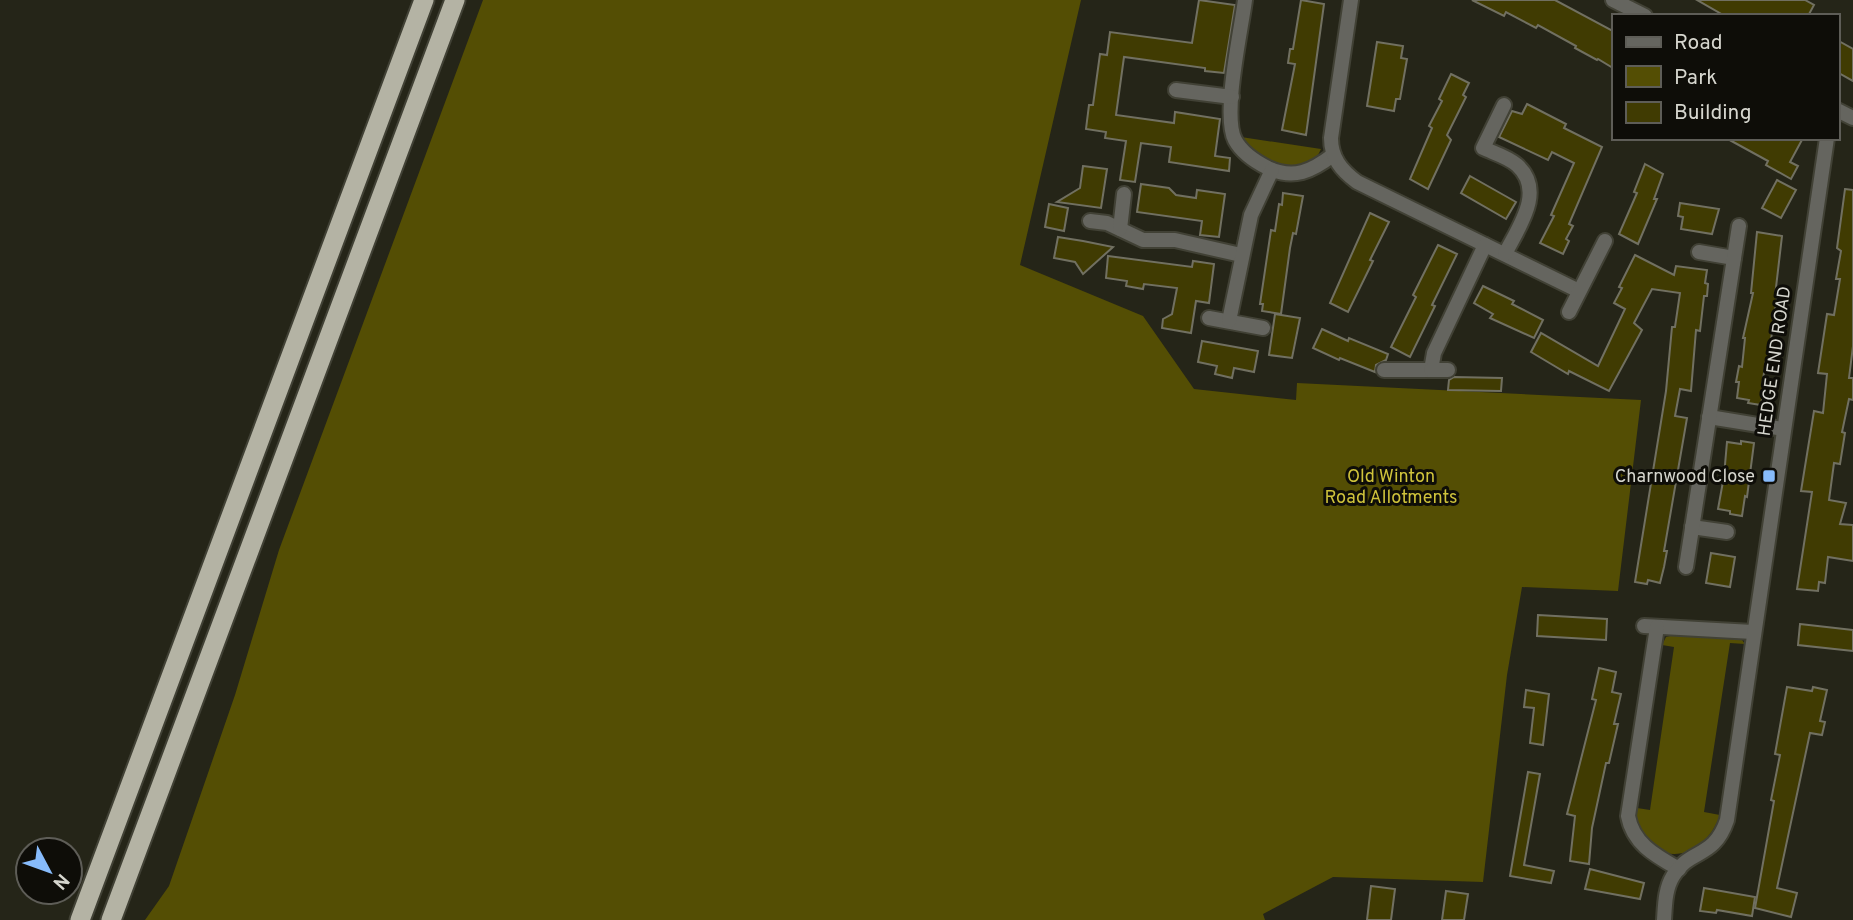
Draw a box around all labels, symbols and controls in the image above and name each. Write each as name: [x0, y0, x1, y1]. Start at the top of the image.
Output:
legend: [1612, 14, 1839, 140]
text: Road: [1674, 30, 1723, 57]
text: Park: [1674, 65, 1717, 92]
text: Building: [1674, 100, 1752, 127]
street label: HEDGE END ROAD: [1754, 285, 1797, 438]
park label: Old Winton Road Allotments: [1324, 466, 1458, 510]
place label: Charnwood Close: [1615, 466, 1755, 489]
marker: Charnwood Close: [1761, 468, 1777, 484]
north arrow: [14, 836, 84, 906]
text: N: [47, 868, 74, 894]

